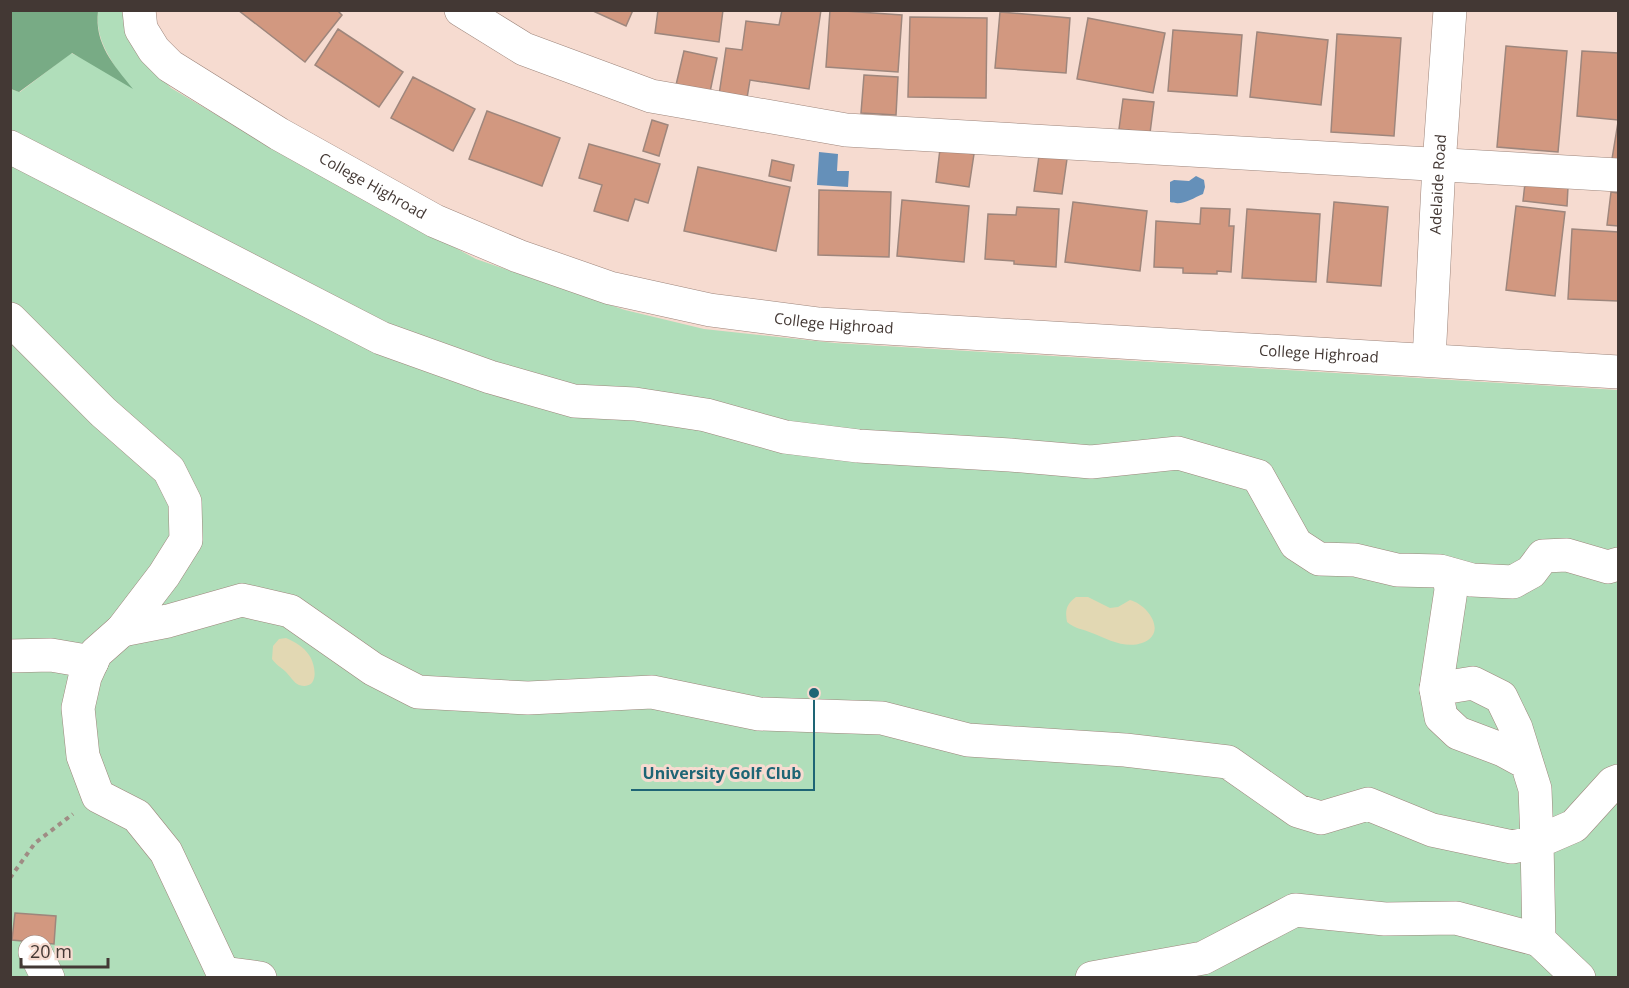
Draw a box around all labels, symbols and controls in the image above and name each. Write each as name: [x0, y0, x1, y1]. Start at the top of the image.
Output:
street label: Adelaide Road: [1424, 133, 1450, 235]
street label: College Highroad: [316, 147, 430, 223]
street label: College Highroad: [773, 307, 894, 337]
street label: College Highroad: [1258, 339, 1379, 367]
callout: University Golf Club: [631, 756, 814, 790]
text: University Golf Club: [643, 762, 801, 784]
scale bar: [21, 931, 108, 969]
text: 20 m: [30, 939, 72, 963]

